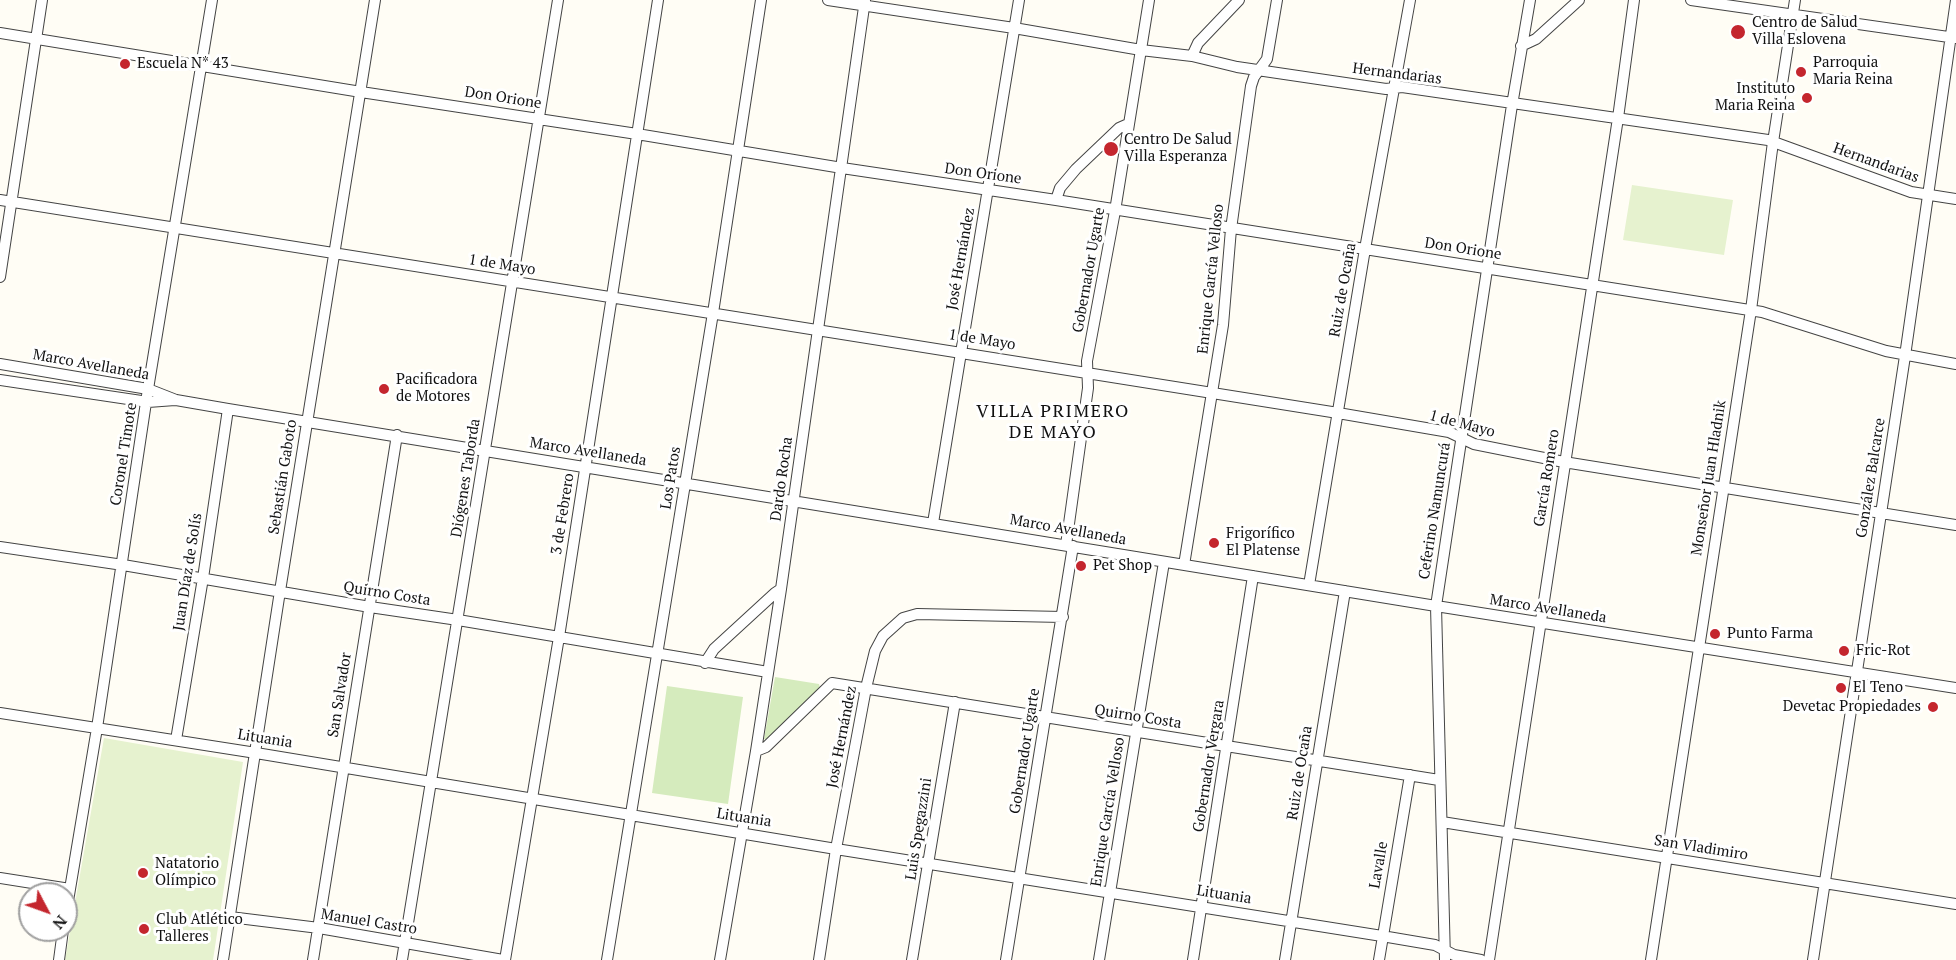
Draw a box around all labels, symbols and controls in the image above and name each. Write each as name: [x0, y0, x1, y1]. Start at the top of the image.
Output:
place label: Centro de Salud Villa Eslovena: [1752, 14, 1858, 49]
marker: Centro de Salud Villa Eslovena: [1729, 23, 1747, 41]
place label: Parroquia Maria Reina: [1813, 54, 1893, 89]
place label: Escuela N* 43: [137, 55, 229, 73]
marker: Escuela N* 43: [118, 57, 132, 71]
street label: Hernandarias: [1351, 60, 1443, 88]
marker: Parroquia Maria Reina: [1794, 65, 1808, 79]
place label: Instituto Maria Reina: [1715, 80, 1795, 115]
street label: Don Orione: [463, 83, 543, 113]
marker: Instituto Maria Reina: [1800, 91, 1814, 105]
place label: Centro De Salud Villa Esperanza: [1124, 131, 1232, 166]
street label: Hernandarias: [1831, 139, 1921, 187]
marker: Centro De Salud Villa Esperanza: [1102, 140, 1120, 158]
street label: Don Orione: [943, 160, 1023, 188]
street label: Enrique García Velloso: [1194, 203, 1228, 355]
street label: José Hernández: [943, 206, 979, 312]
street label: Gobernador Ugarte: [1069, 206, 1109, 334]
street label: Don Orione: [1423, 234, 1503, 264]
street label: Ruiz de Ocaña: [1326, 242, 1360, 338]
street label: 1 de Mayo: [467, 251, 537, 279]
street label: 1 de Mayo: [947, 326, 1017, 354]
street label: Marco Avellaneda: [31, 346, 151, 384]
place label: Pacificadora de Motores: [396, 371, 478, 406]
marker: Pacificadora de Motores: [377, 382, 391, 396]
street label: Monseñor Juan Hladnik: [1688, 399, 1730, 557]
street label: Coronel Timote: [107, 401, 141, 507]
district label: VILLA PRIMERO DE MAYO: [976, 401, 1130, 444]
street label: 1 de Mayo: [1427, 407, 1497, 441]
street label: Diógenes Taborda: [448, 417, 484, 539]
street label: González Balcarce: [1853, 417, 1889, 539]
street label: Sebastián Gaboto: [265, 418, 301, 536]
street label: García Romero: [1530, 428, 1564, 528]
street label: Marco Avellaneda: [528, 434, 648, 470]
street label: Dardo Rocha: [767, 436, 797, 522]
street label: Ceferino Namuncurá: [1415, 441, 1455, 581]
street label: Los Patos: [657, 445, 685, 511]
street label: 3 de Febrero: [548, 472, 578, 556]
street label: Marco Avellaneda: [1008, 511, 1128, 549]
street label: Juan Díaz de Solís: [170, 512, 206, 632]
place label: Frigorífico El Platense: [1226, 525, 1300, 560]
marker: Frigorífico El Platense: [1207, 536, 1221, 550]
place label: Pet Shop: [1093, 557, 1152, 575]
marker: Pet Shop: [1074, 559, 1088, 573]
street label: Quirno Costa: [342, 578, 432, 610]
street label: Marco Avellaneda: [1488, 591, 1608, 627]
place label: Punto Farma: [1727, 625, 1813, 643]
marker: Punto Farma: [1708, 627, 1722, 641]
place label: Fric-Rot: [1856, 642, 1910, 660]
marker: Fric-Rot: [1837, 644, 1851, 658]
street label: San Salvador: [324, 651, 356, 739]
place label: El Teno: [1853, 679, 1903, 697]
marker: El Teno: [1834, 681, 1848, 695]
street label: José Hernández: [823, 684, 861, 790]
street label: Gobernador Ugarte: [1006, 687, 1044, 815]
place label: Devetac Propiedades: [1783, 698, 1921, 716]
street label: Gobernador Vergara: [1190, 699, 1228, 833]
marker: Devetac Propiedades: [1926, 700, 1940, 714]
street label: Quirno Costa: [1093, 701, 1183, 733]
street label: Ruiz de Ocaña: [1284, 725, 1316, 821]
street label: Lituania: [236, 726, 294, 752]
street label: Enrique García Velloso: [1087, 736, 1129, 888]
street label: Luis Spegazzini: [902, 777, 936, 881]
street label: Lituania: [715, 805, 773, 831]
street label: San Vladimiro: [1653, 832, 1749, 864]
street label: Lavalle: [1366, 840, 1392, 890]
place label: Natatorio Olímpico: [155, 855, 219, 890]
marker: Natatorio Olímpico: [136, 866, 150, 880]
north arrow: [18, 882, 78, 942]
street label: Lituania: [1195, 882, 1253, 908]
street label: Manuel Castro: [320, 906, 418, 938]
text: N: [48, 911, 72, 934]
place label: Club Atlético Talleres: [156, 911, 243, 946]
marker: Club Atlético Talleres: [137, 922, 151, 936]

